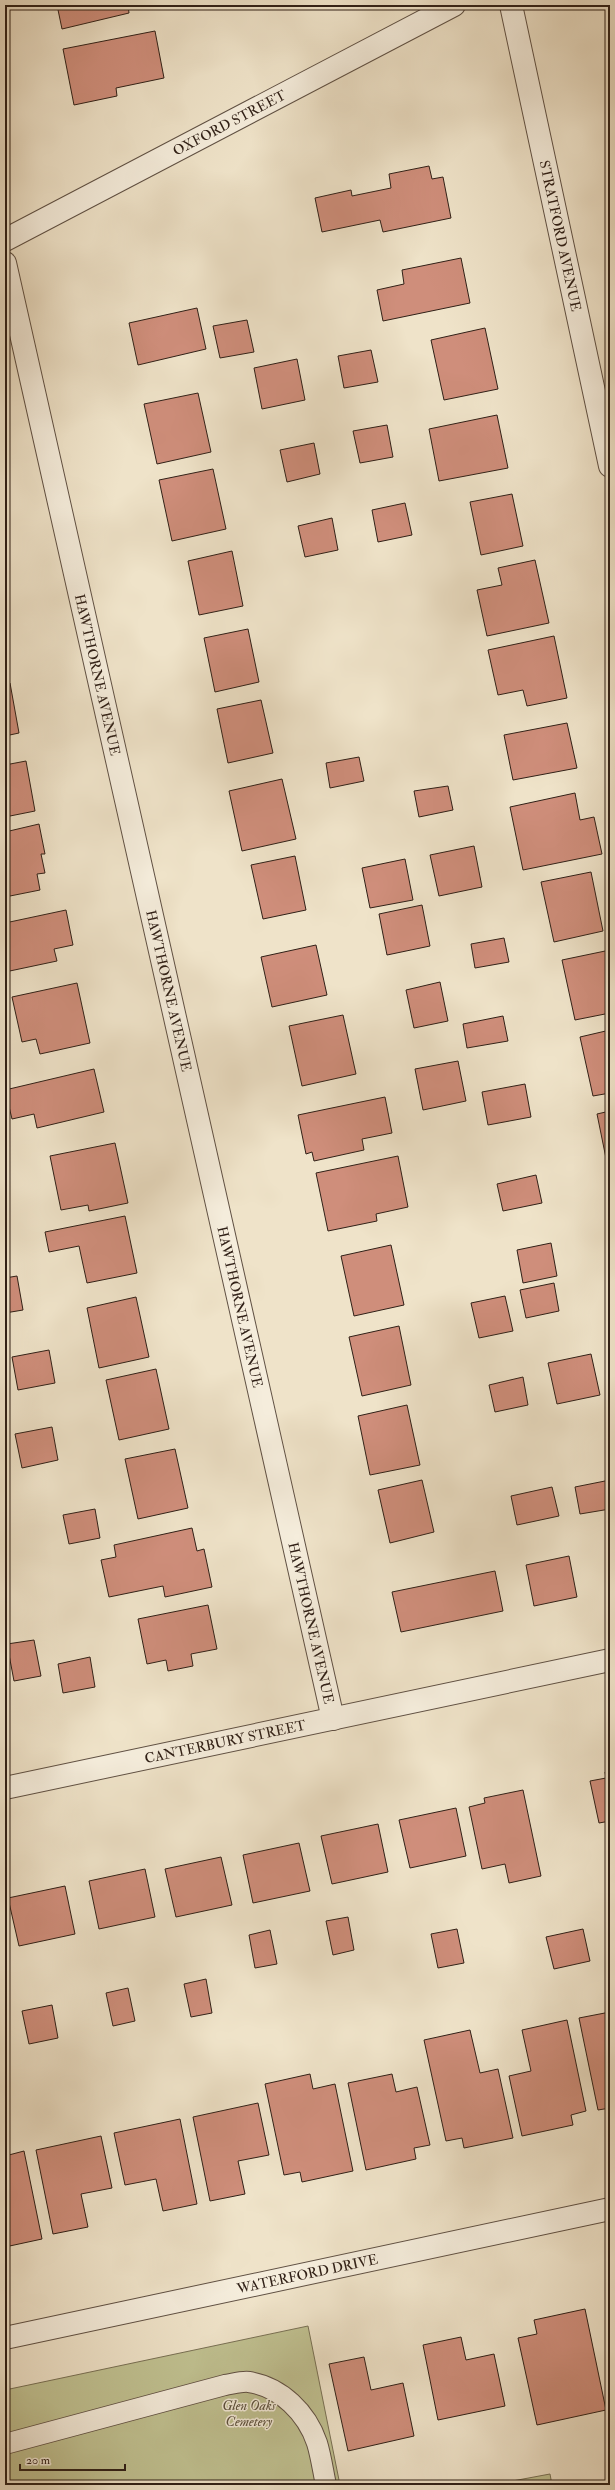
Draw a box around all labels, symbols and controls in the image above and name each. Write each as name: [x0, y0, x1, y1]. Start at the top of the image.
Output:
street label: OXFORD STREET: [170, 86, 289, 160]
street label: STRATFORD AVENUE: [536, 159, 585, 313]
street label: HAWTHORNE AVENUE: [71, 592, 124, 757]
street label: HAWTHORNE AVENUE: [142, 908, 195, 1073]
street label: HAWTHORNE AVENUE: [213, 1225, 266, 1389]
street label: HAWTHORNE AVENUE: [284, 1541, 337, 1705]
street label: CANTERBURY STREET: [143, 1716, 308, 1767]
street label: WATERFORD DRIVE: [234, 2251, 379, 2298]
park label: Glen Oaks Cemetery: [222, 2397, 277, 2430]
scale bar: [20, 2446, 125, 2472]
text: 20 m: [26, 2453, 51, 2468]

